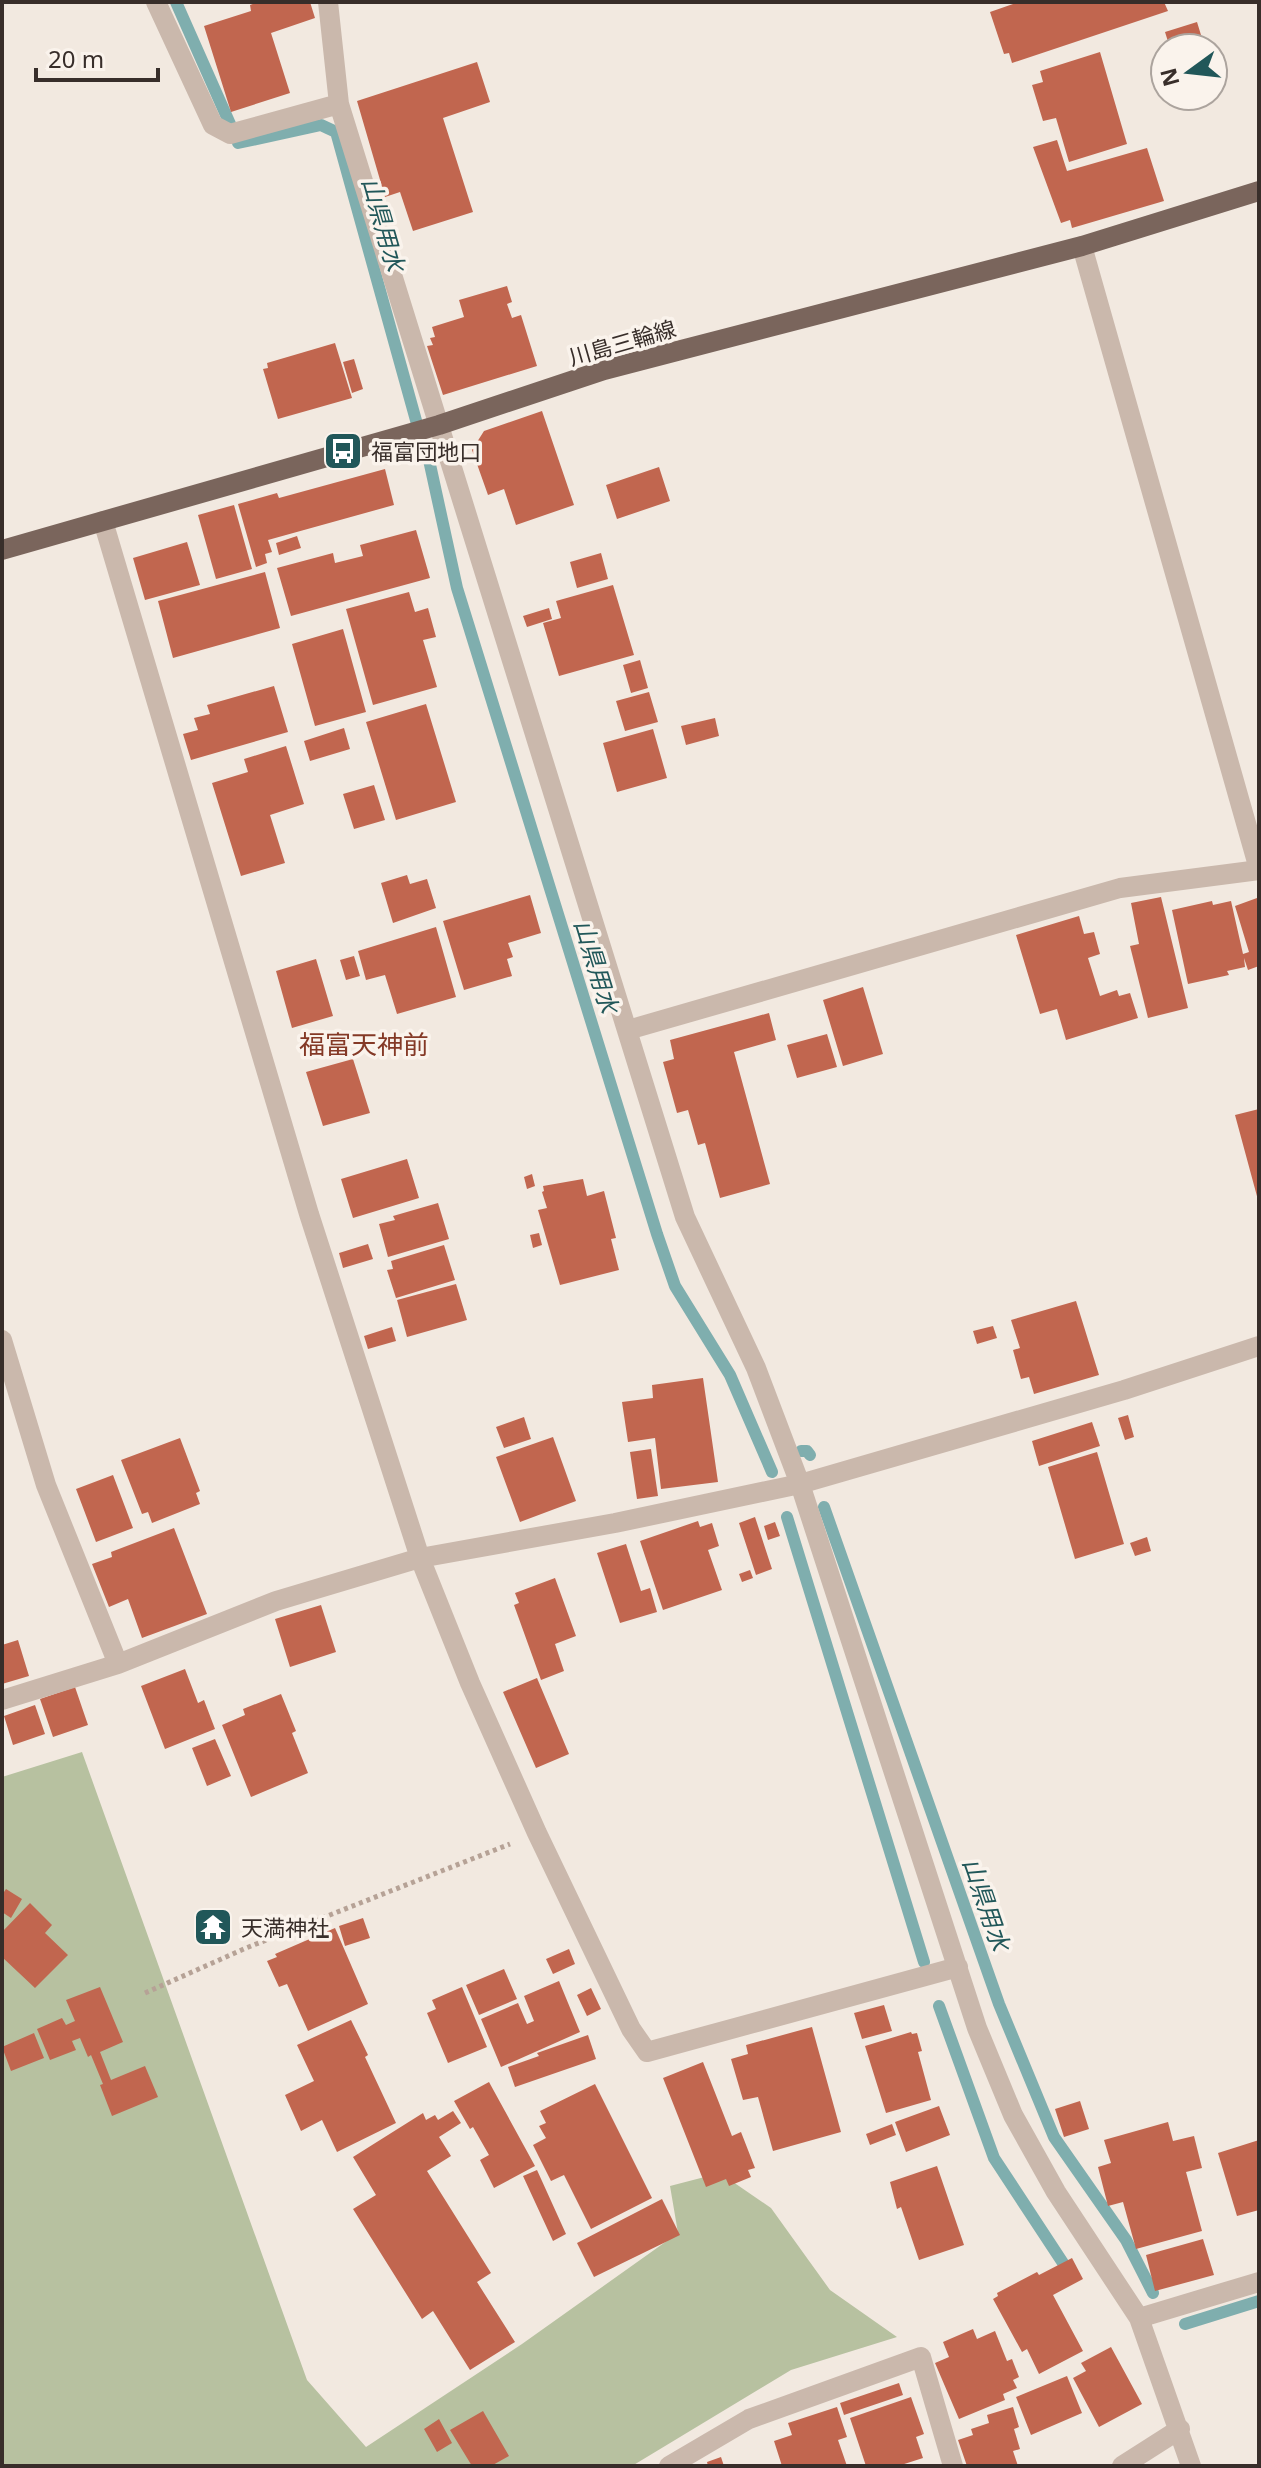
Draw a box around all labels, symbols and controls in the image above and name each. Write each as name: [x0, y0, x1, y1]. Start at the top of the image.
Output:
scale bar: [36, 32, 158, 82]
north arrow: [1149, 32, 1229, 112]
text: 20 m: [48, 42, 104, 75]
text: N: [1152, 65, 1186, 90]
water label: 山県用水: [355, 173, 414, 278]
street label: 川島三輪線: [565, 312, 679, 372]
bus stop icon: 福富団地口: [322, 430, 364, 472]
place label: 福富団地口: [371, 436, 481, 466]
water label: 山県用水: [567, 915, 628, 1020]
district label: 福富天神前: [299, 1026, 429, 1062]
water label: 山県用水: [956, 1853, 1019, 1958]
temple icon: 天満神社: [192, 1906, 234, 1948]
place label: 天満神社: [241, 1912, 329, 1942]

